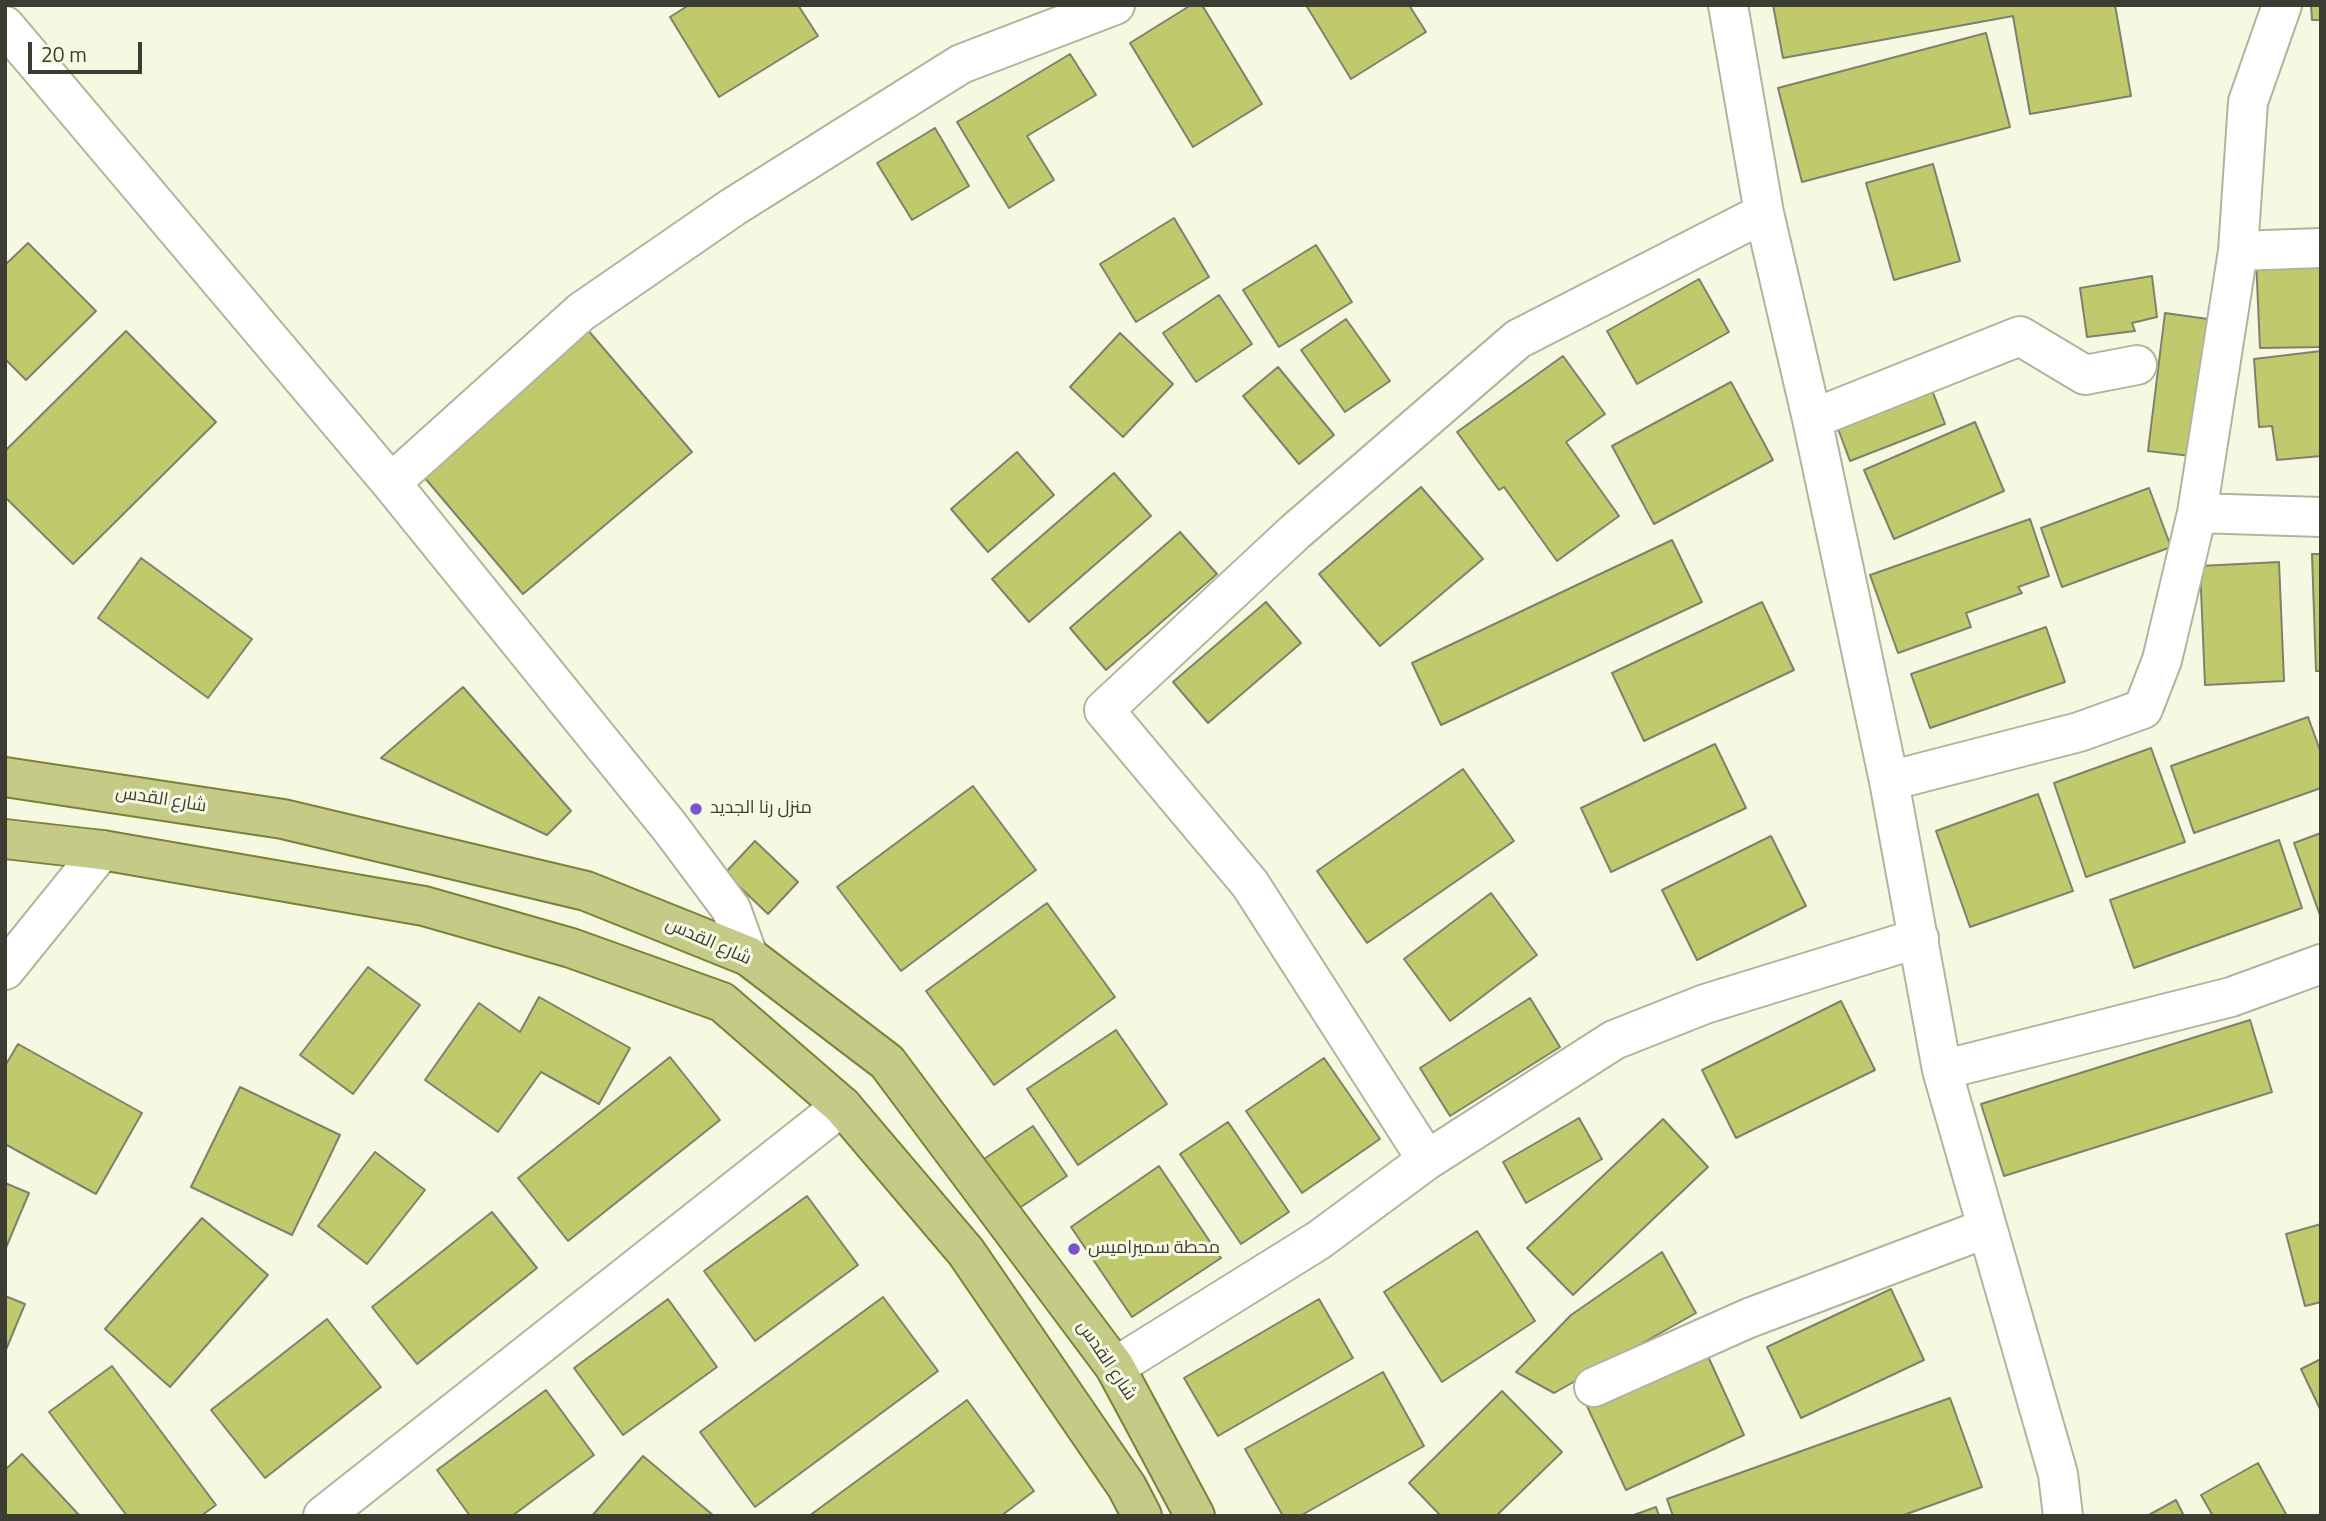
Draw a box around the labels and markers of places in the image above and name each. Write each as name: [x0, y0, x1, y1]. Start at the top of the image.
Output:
place label: منزل رنا الجديد: [710, 798, 812, 820]
marker: منزل رنا الجديد: [688, 801, 704, 817]
place label: محطة سميراميس: [1088, 1238, 1220, 1260]
marker: محطة سميراميس: [1066, 1241, 1082, 1257]

